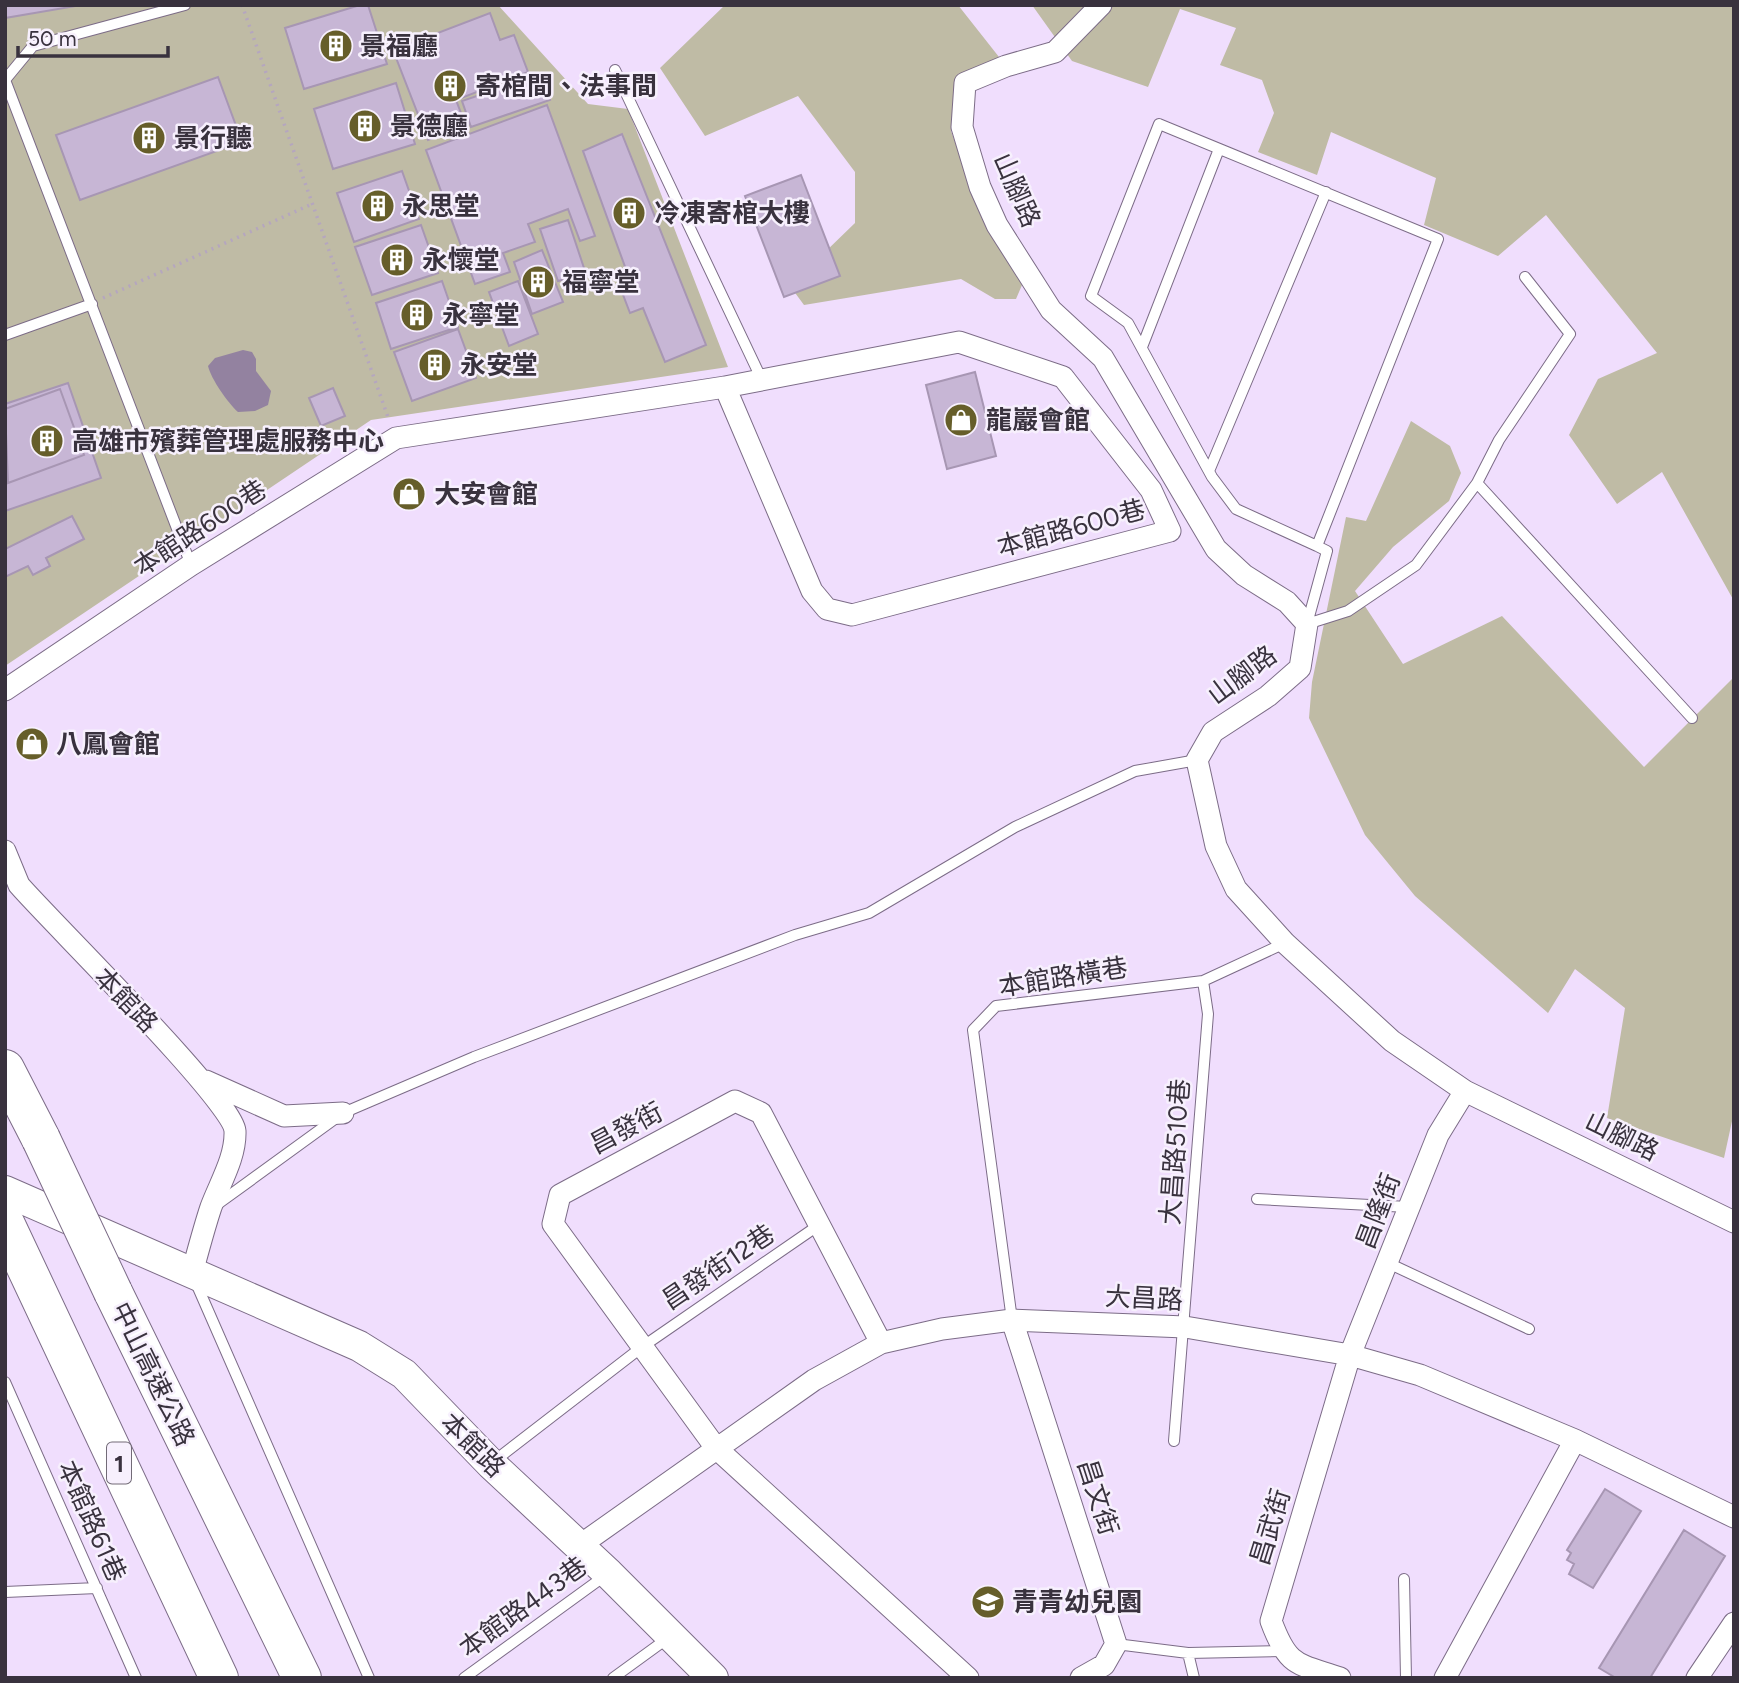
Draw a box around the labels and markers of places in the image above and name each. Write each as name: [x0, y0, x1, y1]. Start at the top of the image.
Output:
building icon: 景福廳: [317, 27, 355, 65]
place label: 景福廳: [360, 30, 438, 62]
building icon: 寄棺間、法事間: [431, 67, 469, 105]
place label: 寄棺間、法事間: [475, 70, 657, 102]
building icon: 景德廳: [346, 107, 384, 145]
place label: 景德廳: [390, 110, 468, 142]
building icon: 景行聽: [130, 119, 168, 157]
place label: 景行聽: [174, 122, 252, 154]
building icon: 永思堂: [359, 187, 397, 225]
place label: 永思堂: [402, 190, 480, 222]
building icon: 冷凍寄棺大樓: [610, 194, 648, 232]
place label: 冷凍寄棺大樓: [654, 197, 810, 229]
building icon: 永懷堂: [378, 241, 416, 279]
place label: 永懷堂: [422, 244, 500, 276]
building icon: 福寧堂: [519, 263, 557, 301]
place label: 福寧堂: [562, 266, 640, 298]
building icon: 永寧堂: [398, 296, 436, 334]
place label: 永寧堂: [442, 299, 520, 331]
building icon: 永安堂: [416, 346, 454, 384]
place label: 永安堂: [460, 349, 538, 381]
shop icon: 龍巖會館: [942, 401, 980, 439]
place label: 龍巖會館: [986, 404, 1090, 436]
building icon: 高雄市殯葬管理處服務中心: [28, 422, 66, 460]
place label: 高雄市殯葬管理處服務中心: [72, 425, 384, 457]
shop icon: 大安會館: [390, 475, 428, 513]
place label: 大安會館: [434, 478, 538, 510]
shop icon: 八鳳會館: [13, 725, 51, 763]
place label: 八鳳會館: [56, 728, 160, 760]
school or university icon: 青青幼兒園: [969, 1583, 1007, 1621]
place label: 青青幼兒園: [1012, 1586, 1142, 1618]

